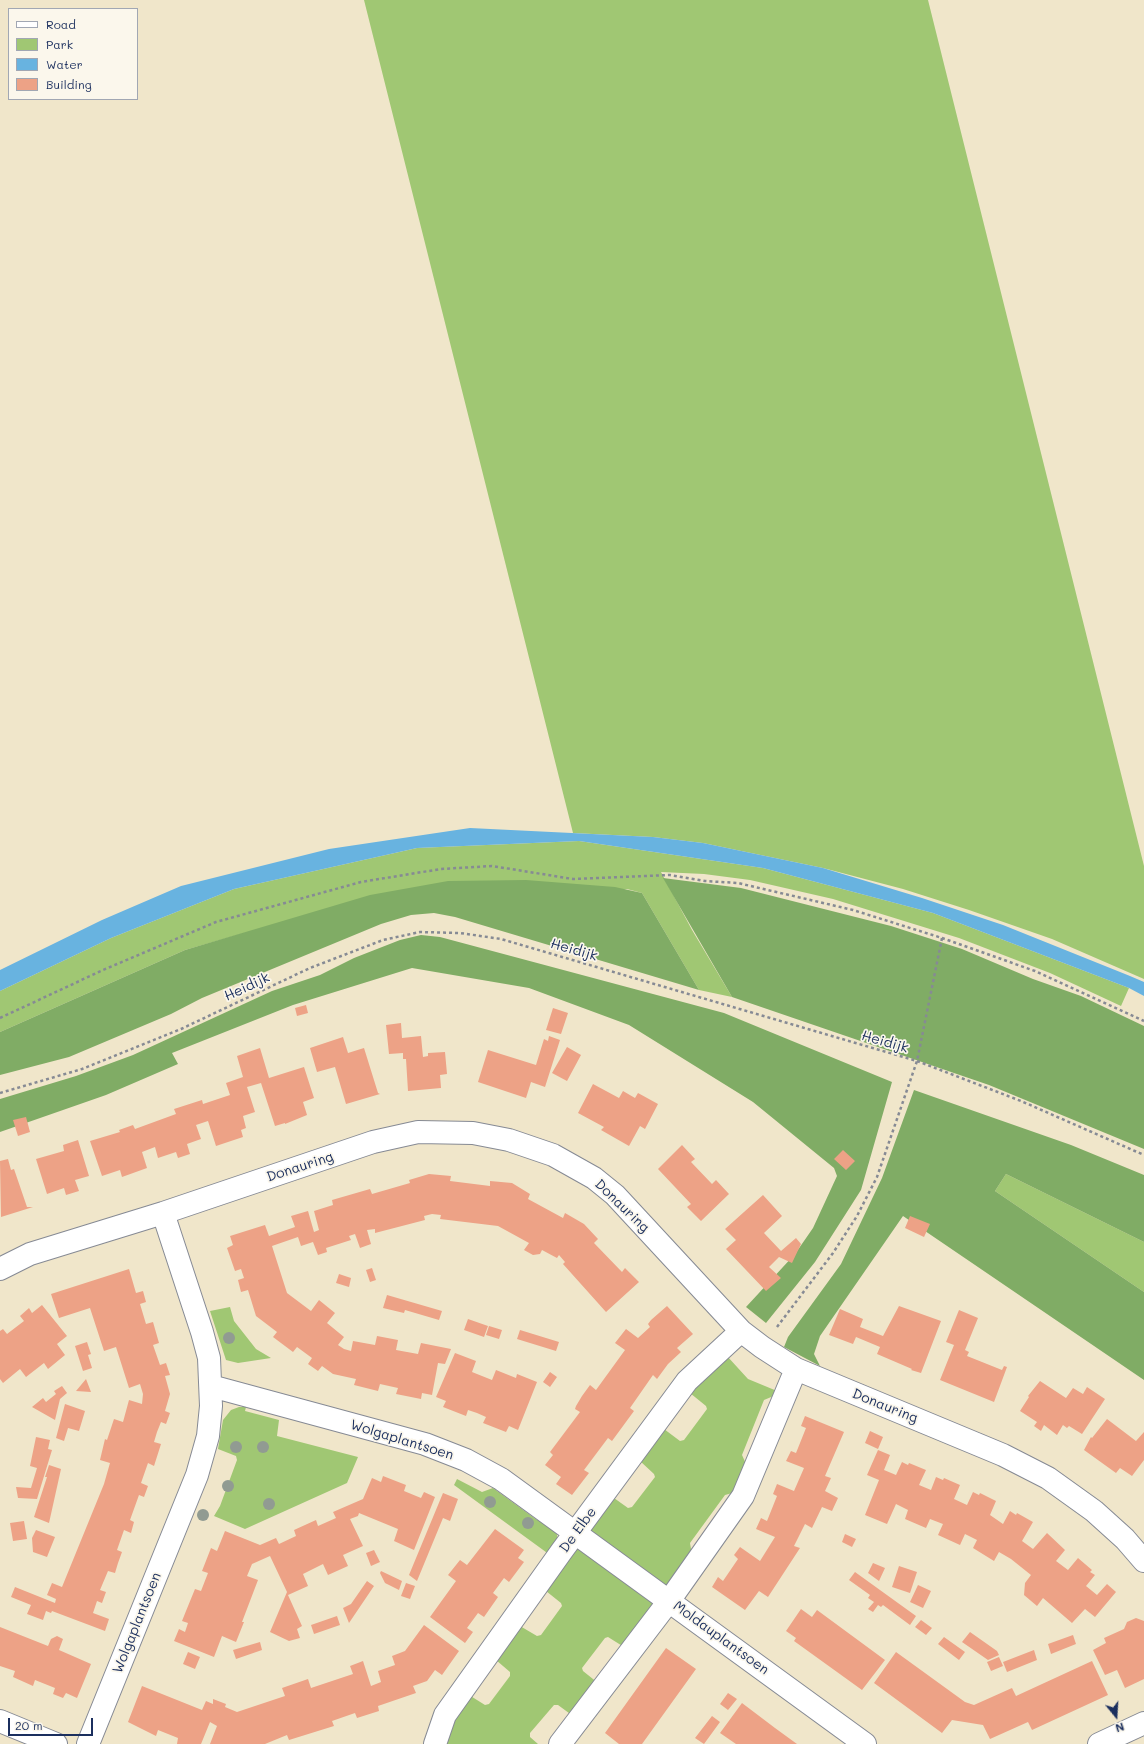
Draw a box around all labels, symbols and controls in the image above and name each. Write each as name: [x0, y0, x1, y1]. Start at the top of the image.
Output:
legend: [8, 8, 138, 100]
text: Road: [46, 16, 76, 32]
text: Park: [46, 36, 73, 52]
text: Water: [46, 56, 83, 72]
text: Building: [46, 76, 92, 92]
street label: Heidijk: [549, 935, 599, 965]
street label: Heidijk: [222, 969, 272, 1005]
street label: Heidijk: [860, 1027, 910, 1057]
street label: Donauring: [264, 1148, 336, 1186]
street label: Donauring: [591, 1176, 653, 1236]
street label: Donauring: [850, 1385, 920, 1427]
street label: Wolgaplantsoen: [348, 1416, 456, 1464]
street label: De Elbe: [556, 1504, 600, 1556]
street label: Wolgaplantsoen: [109, 1570, 165, 1676]
street label: Moldauplantsoen: [670, 1598, 772, 1678]
north arrow: [1096, 1696, 1136, 1736]
scale bar: [10, 1710, 95, 1736]
text: 20 m: [15, 1717, 43, 1733]
text: N: [1114, 1719, 1126, 1736]

